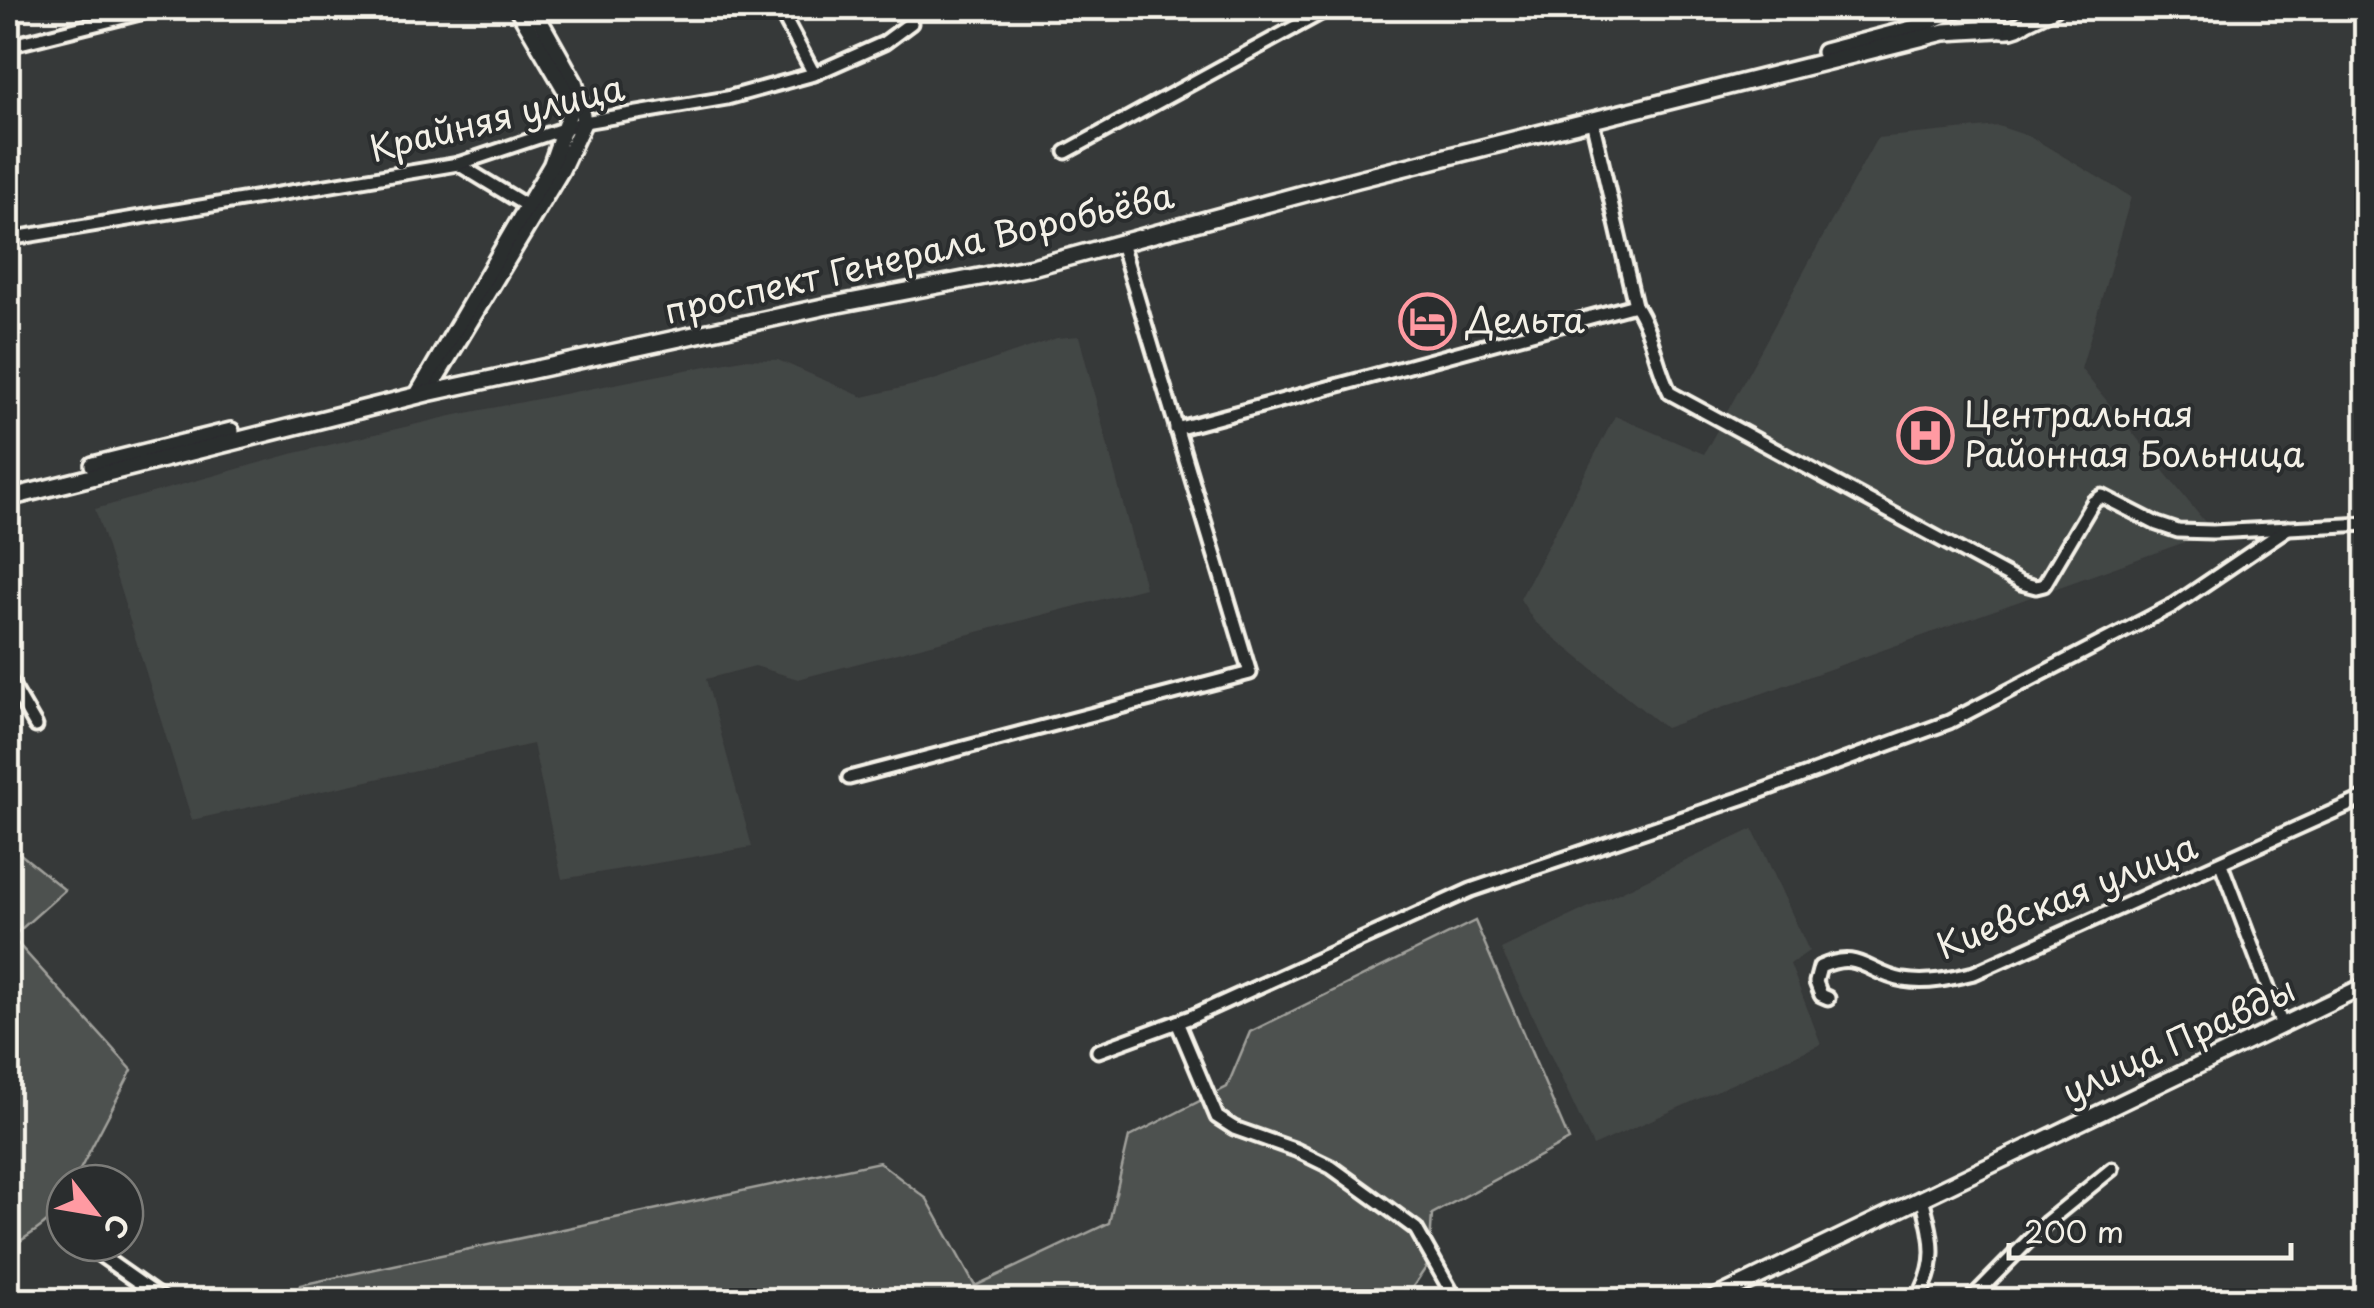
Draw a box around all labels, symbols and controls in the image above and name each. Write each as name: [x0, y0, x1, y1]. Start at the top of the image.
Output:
street label: Крайняя улица: [364, 59, 629, 174]
street label: проспект Генерала Воробьёва: [658, 167, 1179, 336]
hotel icon: Дельта: [1397, 291, 1457, 351]
place label: Дельта: [1465, 292, 1586, 345]
place label: Центральная Районная Больница: [1964, 386, 2304, 479]
hospital icon: Центральная Районная Больница: [1895, 405, 1955, 465]
street label: Киевская улица: [1928, 818, 2204, 971]
street label: улица Правды: [2052, 961, 2304, 1116]
north arrow: [45, 1163, 145, 1263]
scale bar: [2009, 1198, 2292, 1260]
text: С: [94, 1207, 142, 1247]
text: 200 m: [2024, 1208, 2124, 1253]

